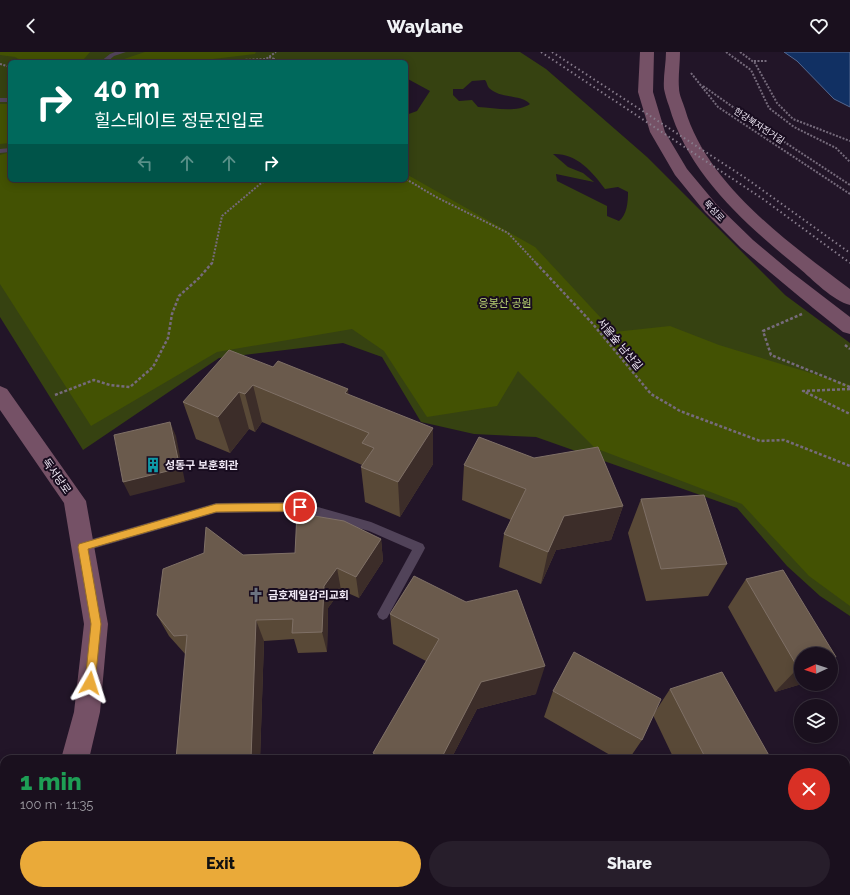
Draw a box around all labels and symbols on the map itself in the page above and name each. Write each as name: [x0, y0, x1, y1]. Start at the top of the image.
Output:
street label: 한강북자전거길: [732, 106, 786, 146]
street label: 뚝섬로: [702, 199, 726, 223]
park label: 응봉산 공원: [478, 297, 532, 310]
street label: 서울숲 남산길: [594, 316, 645, 373]
street label: 독서당로: [40, 456, 74, 497]
building icon: 성동구 보훈회관: [144, 456, 162, 474]
place label: 성동구 보훈회관: [165, 459, 238, 472]
pin: [283, 490, 317, 524]
church icon: 금호제일감리교회: [247, 586, 265, 604]
place label: 금호제일감리교회: [268, 589, 349, 602]
north arrow: [794, 647, 838, 691]
position arrow: [69, 662, 111, 704]

